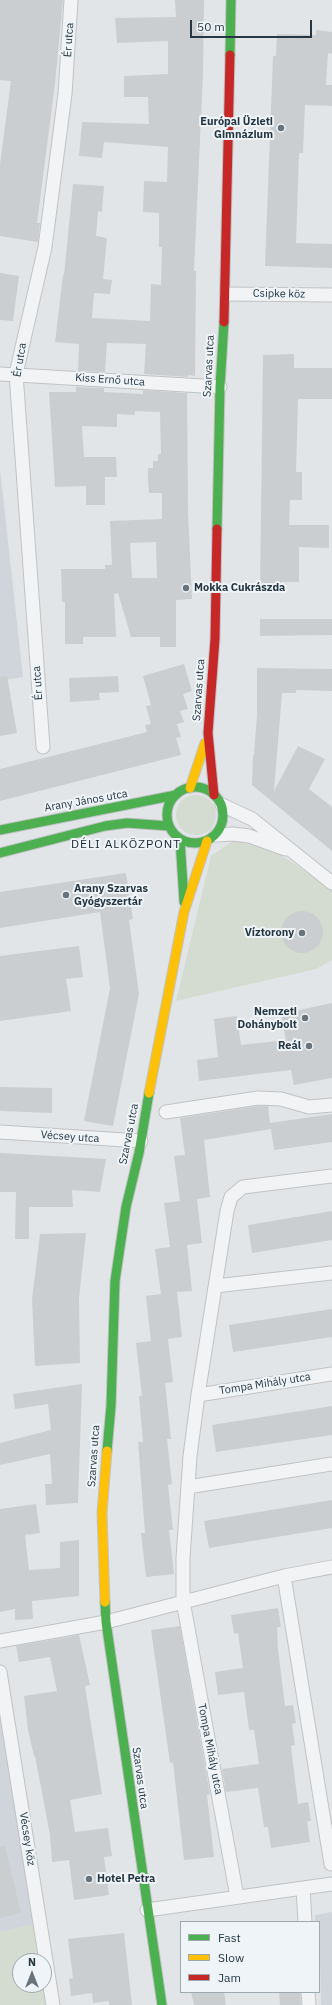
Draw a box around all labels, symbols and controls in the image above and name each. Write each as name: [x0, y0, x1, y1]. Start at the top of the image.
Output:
scale bar: [192, 12, 314, 38]
text: 50 m: [197, 19, 225, 34]
street label: Ér utca: [61, 22, 77, 58]
place label: Európai Üzleti Gimnázium: [200, 115, 273, 141]
marker: Európai Üzleti Gimnázium: [276, 123, 286, 133]
street label: Csipke köz: [253, 287, 305, 301]
street label: Szarvas utca: [201, 335, 217, 397]
street label: Ér utca: [11, 342, 29, 378]
street label: Kiss Ernő utca: [75, 371, 145, 389]
place label: Mokka Cukrászda: [194, 581, 285, 595]
marker: Mokka Cukrászda: [181, 583, 191, 593]
street label: Szarvas utca: [190, 659, 208, 721]
street label: Ér utca: [30, 665, 46, 701]
street label: Arany János utca: [43, 787, 129, 815]
district label: DÉLI ALKÖZPONT: [71, 838, 181, 852]
place label: Arany Szarvas Gyógyszertár: [74, 882, 148, 908]
marker: Arany Szarvas Gyógyszertár: [61, 890, 71, 900]
place label: Víztorony: [245, 926, 294, 940]
marker: Víztorony: [297, 928, 307, 938]
place label: Nemzeti Dohánybolt: [238, 1005, 297, 1031]
marker: Nemzeti Dohánybolt: [300, 1013, 310, 1023]
place label: Reál: [278, 1039, 301, 1053]
marker: Reál: [304, 1041, 314, 1051]
street label: Szarvas utca: [117, 1102, 141, 1166]
street label: Vécsey utca: [40, 1128, 100, 1146]
street label: Tompa Mihály utca: [218, 1370, 312, 1398]
street label: Szarvas utca: [85, 1425, 103, 1487]
street label: Tompa Mihály utca: [195, 1702, 225, 1796]
street label: Szarvas utca: [129, 1746, 151, 1810]
street label: Vécsey köz: [16, 1811, 38, 1867]
place label: Hotel Petra: [97, 1872, 155, 1886]
marker: Hotel Petra: [84, 1874, 94, 1884]
legend: [180, 1921, 320, 1993]
text: Fast: [218, 1930, 241, 1945]
text: Slow: [218, 1950, 244, 1965]
north arrow: [12, 1953, 52, 1993]
text: N: [28, 1955, 36, 1969]
text: Jam: [218, 1970, 241, 1985]

